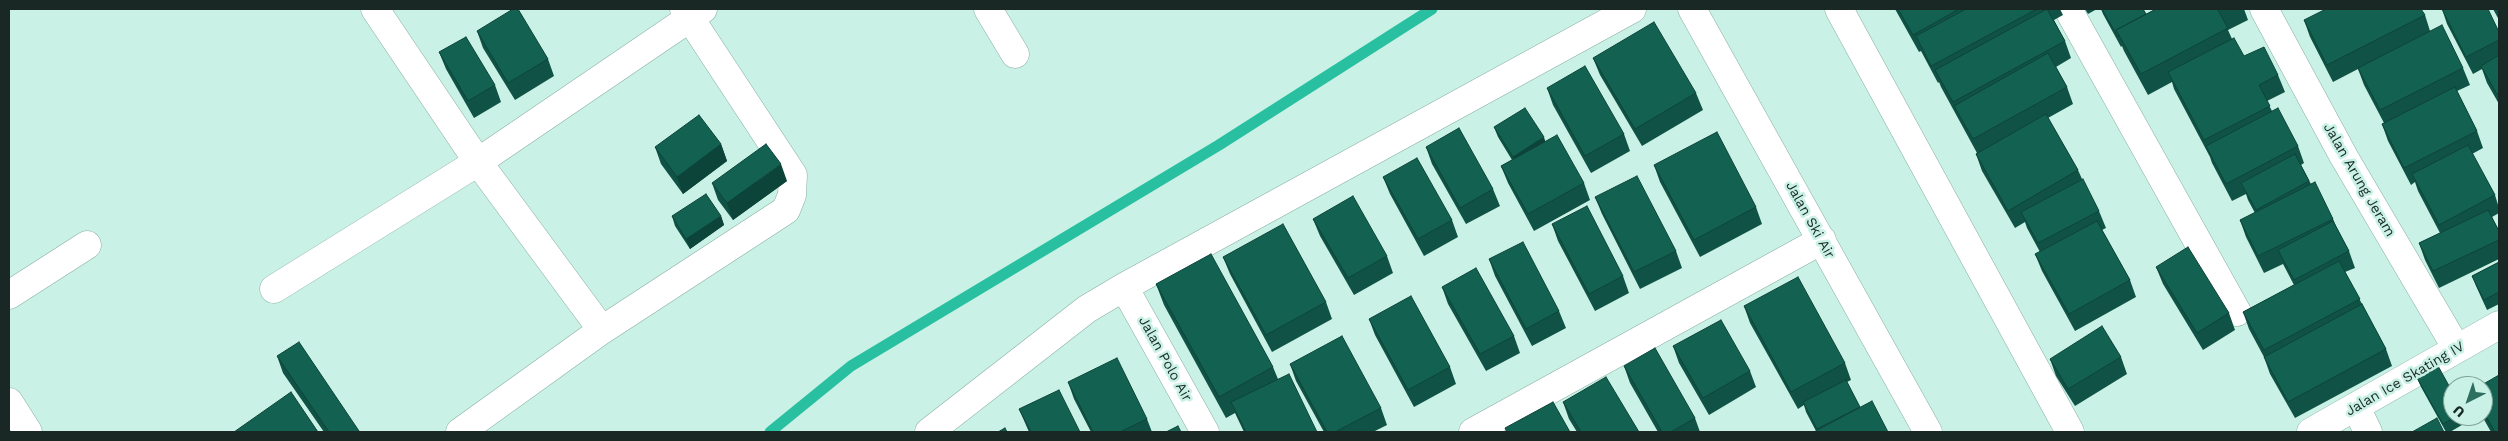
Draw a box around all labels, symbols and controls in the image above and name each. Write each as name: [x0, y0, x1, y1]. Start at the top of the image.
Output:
street label: Jalan Arung Jeram: [2320, 120, 2398, 240]
street label: Jalan Ski Air: [1782, 179, 1838, 261]
street label: Jalan Polo Air: [1135, 314, 1195, 404]
street label: Jalan Ice Skating IV: [2343, 338, 2467, 420]
north arrow: [2443, 376, 2493, 426]
text: U: [2450, 402, 2468, 421]

